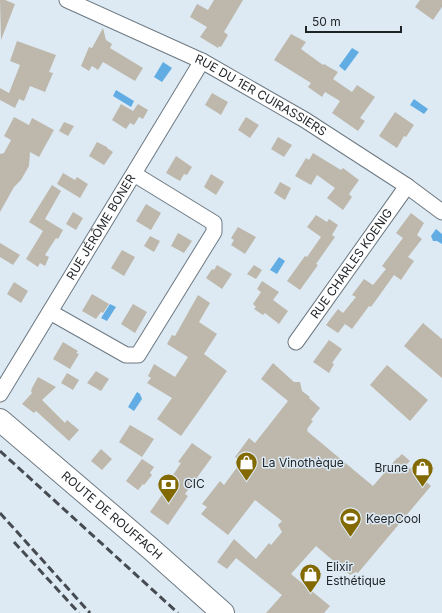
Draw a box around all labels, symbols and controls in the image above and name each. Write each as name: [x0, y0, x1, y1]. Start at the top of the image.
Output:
scale bar: [306, 8, 401, 34]
text: 50 m: [312, 14, 341, 29]
street label: RUE DU 1ER CUIRASSIERS: [193, 51, 330, 139]
street label: RUE JÉRÔME BONER: [63, 171, 139, 283]
street label: RUE CHARLES KOENIG: [307, 206, 395, 321]
shop icon: La Vinothèque: [234, 450, 260, 483]
place label: La Vinothèque: [262, 455, 344, 470]
shop icon: Brune: [410, 455, 436, 488]
place label: Brune: [374, 460, 408, 475]
street label: ROUTE DE ROUFFACH: [59, 468, 166, 562]
bank icon: CIC: [156, 471, 182, 504]
place label: CIC: [184, 476, 205, 491]
sports icon: KeepCool: [337, 506, 363, 539]
place label: KeepCool: [366, 511, 421, 526]
place label: Elixir Esthétique: [326, 559, 386, 588]
shop icon: Elixir Esthétique: [297, 561, 323, 594]

